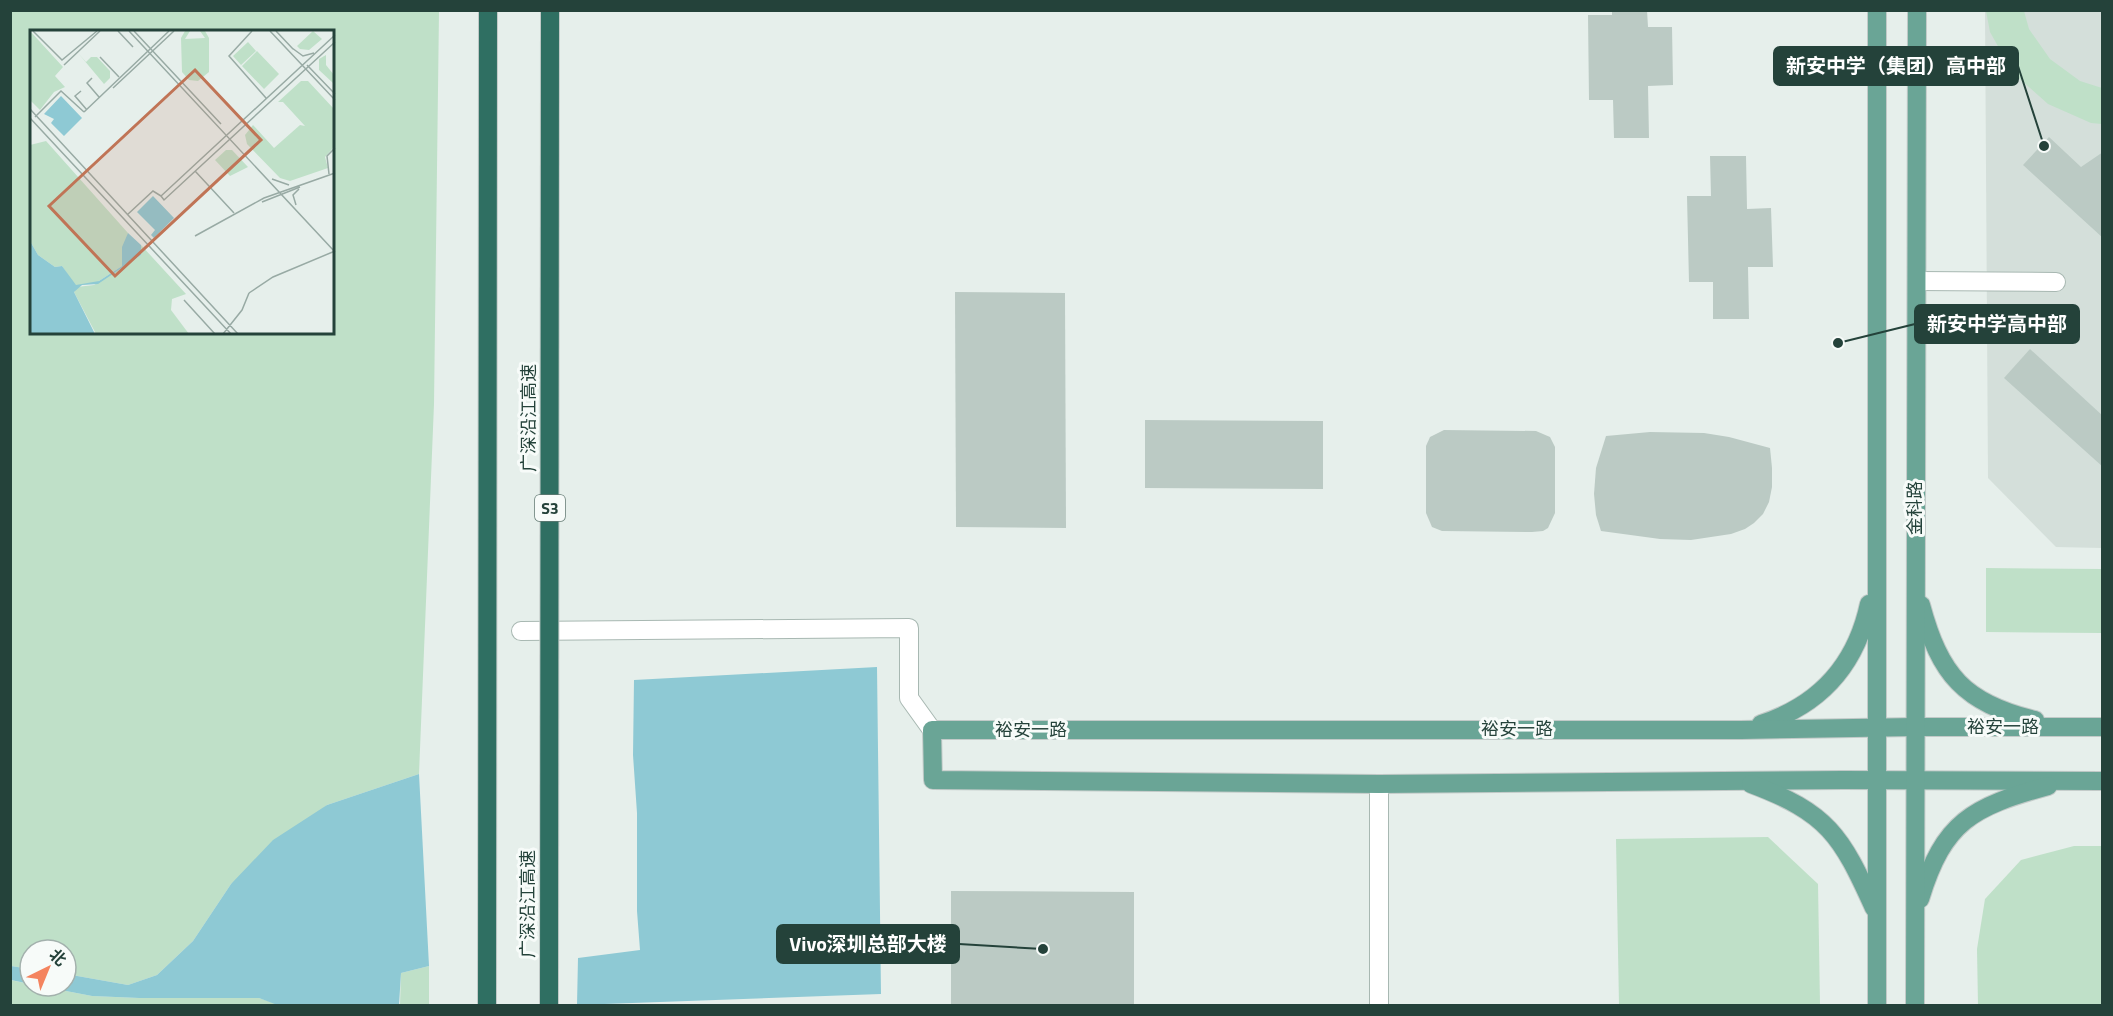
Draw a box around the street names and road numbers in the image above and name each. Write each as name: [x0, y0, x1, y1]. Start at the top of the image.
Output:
street label: 广深沿江高速: [515, 364, 542, 472]
street label: 金科路: [1901, 481, 1928, 535]
road number: S3: [535, 495, 565, 521]
street label: 裕安一路: [1967, 713, 2039, 740]
street label: 裕安一路: [1481, 715, 1553, 742]
street label: 裕安一路: [995, 716, 1067, 743]
street label: 广深沿江高速: [514, 850, 541, 958]

